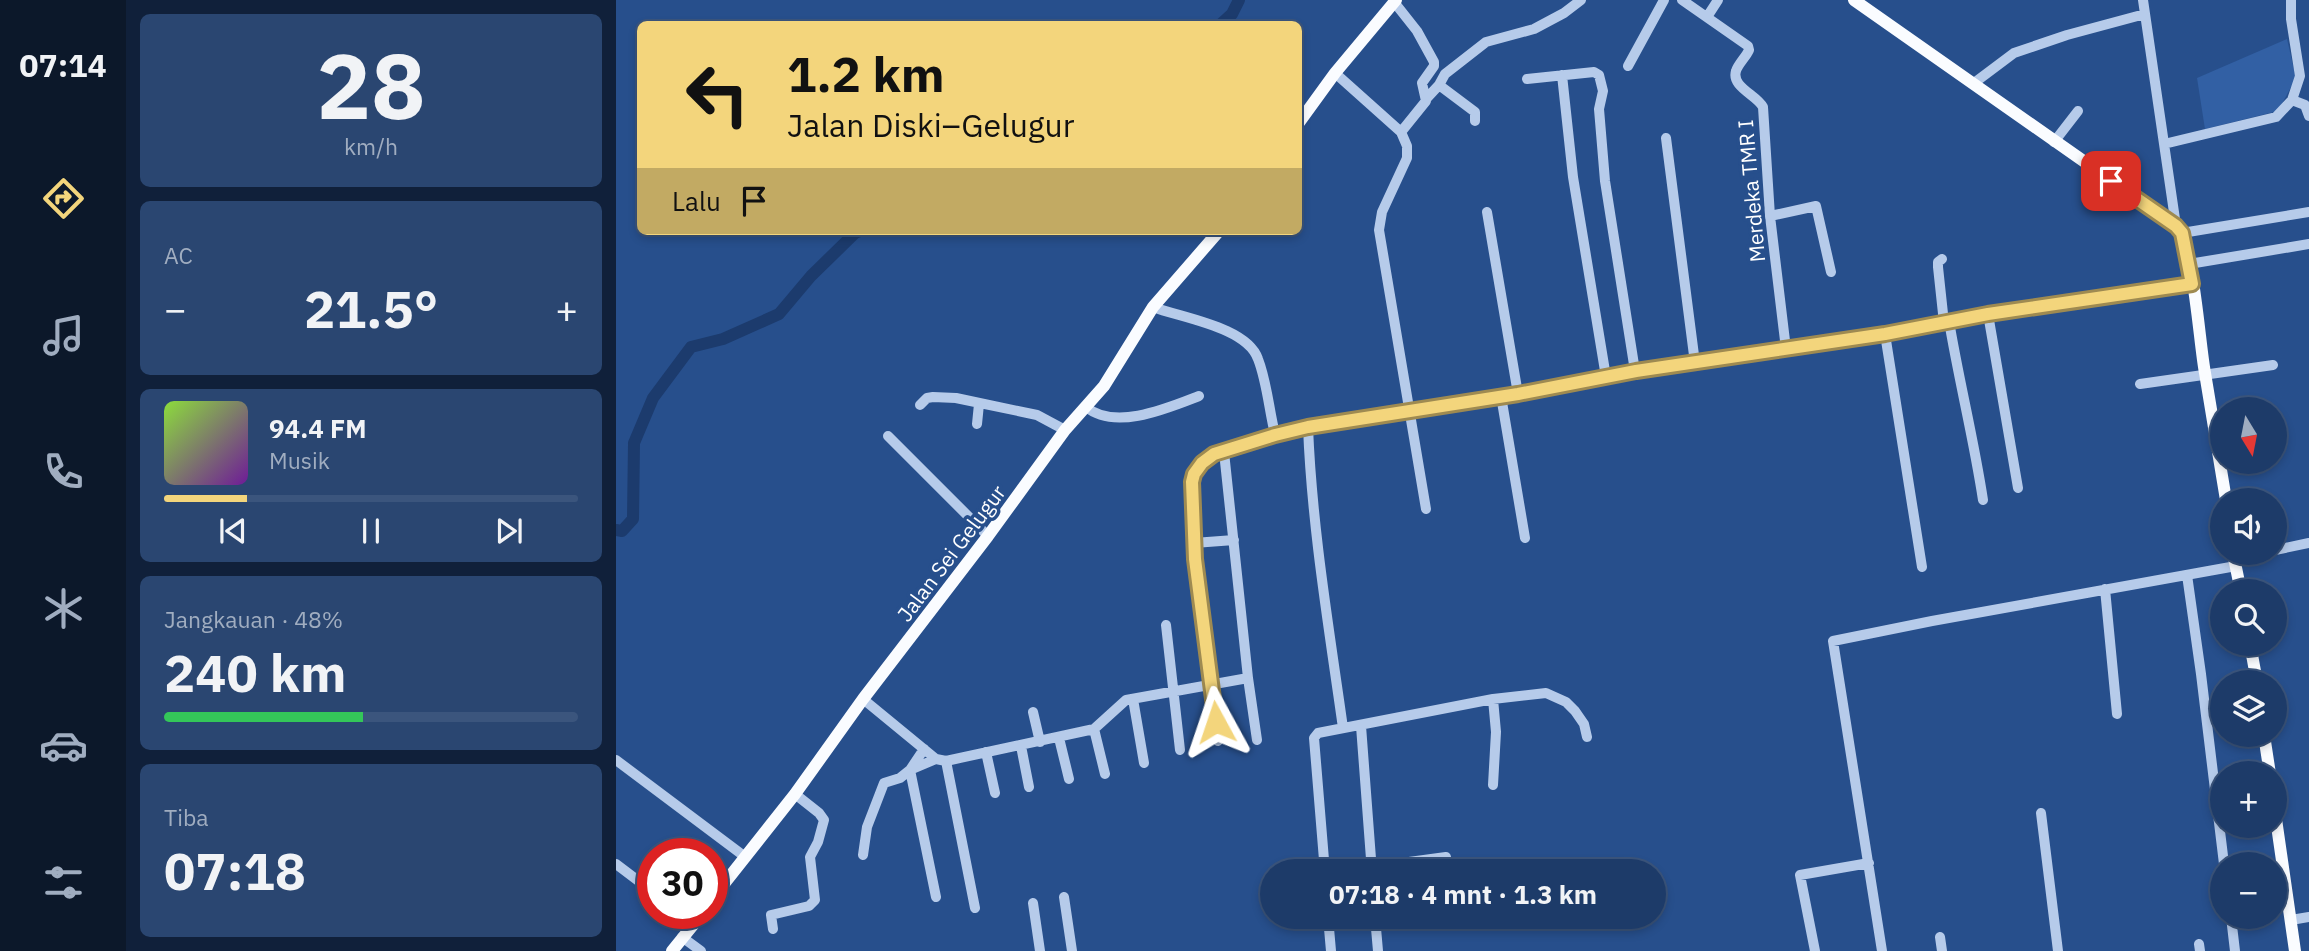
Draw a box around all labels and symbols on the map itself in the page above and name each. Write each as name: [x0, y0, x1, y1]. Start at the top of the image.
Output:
street label: Merdeka TMR I: [1731, 119, 1771, 263]
pin: [2081, 151, 2141, 211]
north arrow: [2210, 397, 2287, 474]
street label: Jalan Sei Gelugur: [890, 479, 1012, 627]
position arrow: [1179, 685, 1253, 759]
speed limit sign: 30: [637, 838, 728, 929]

